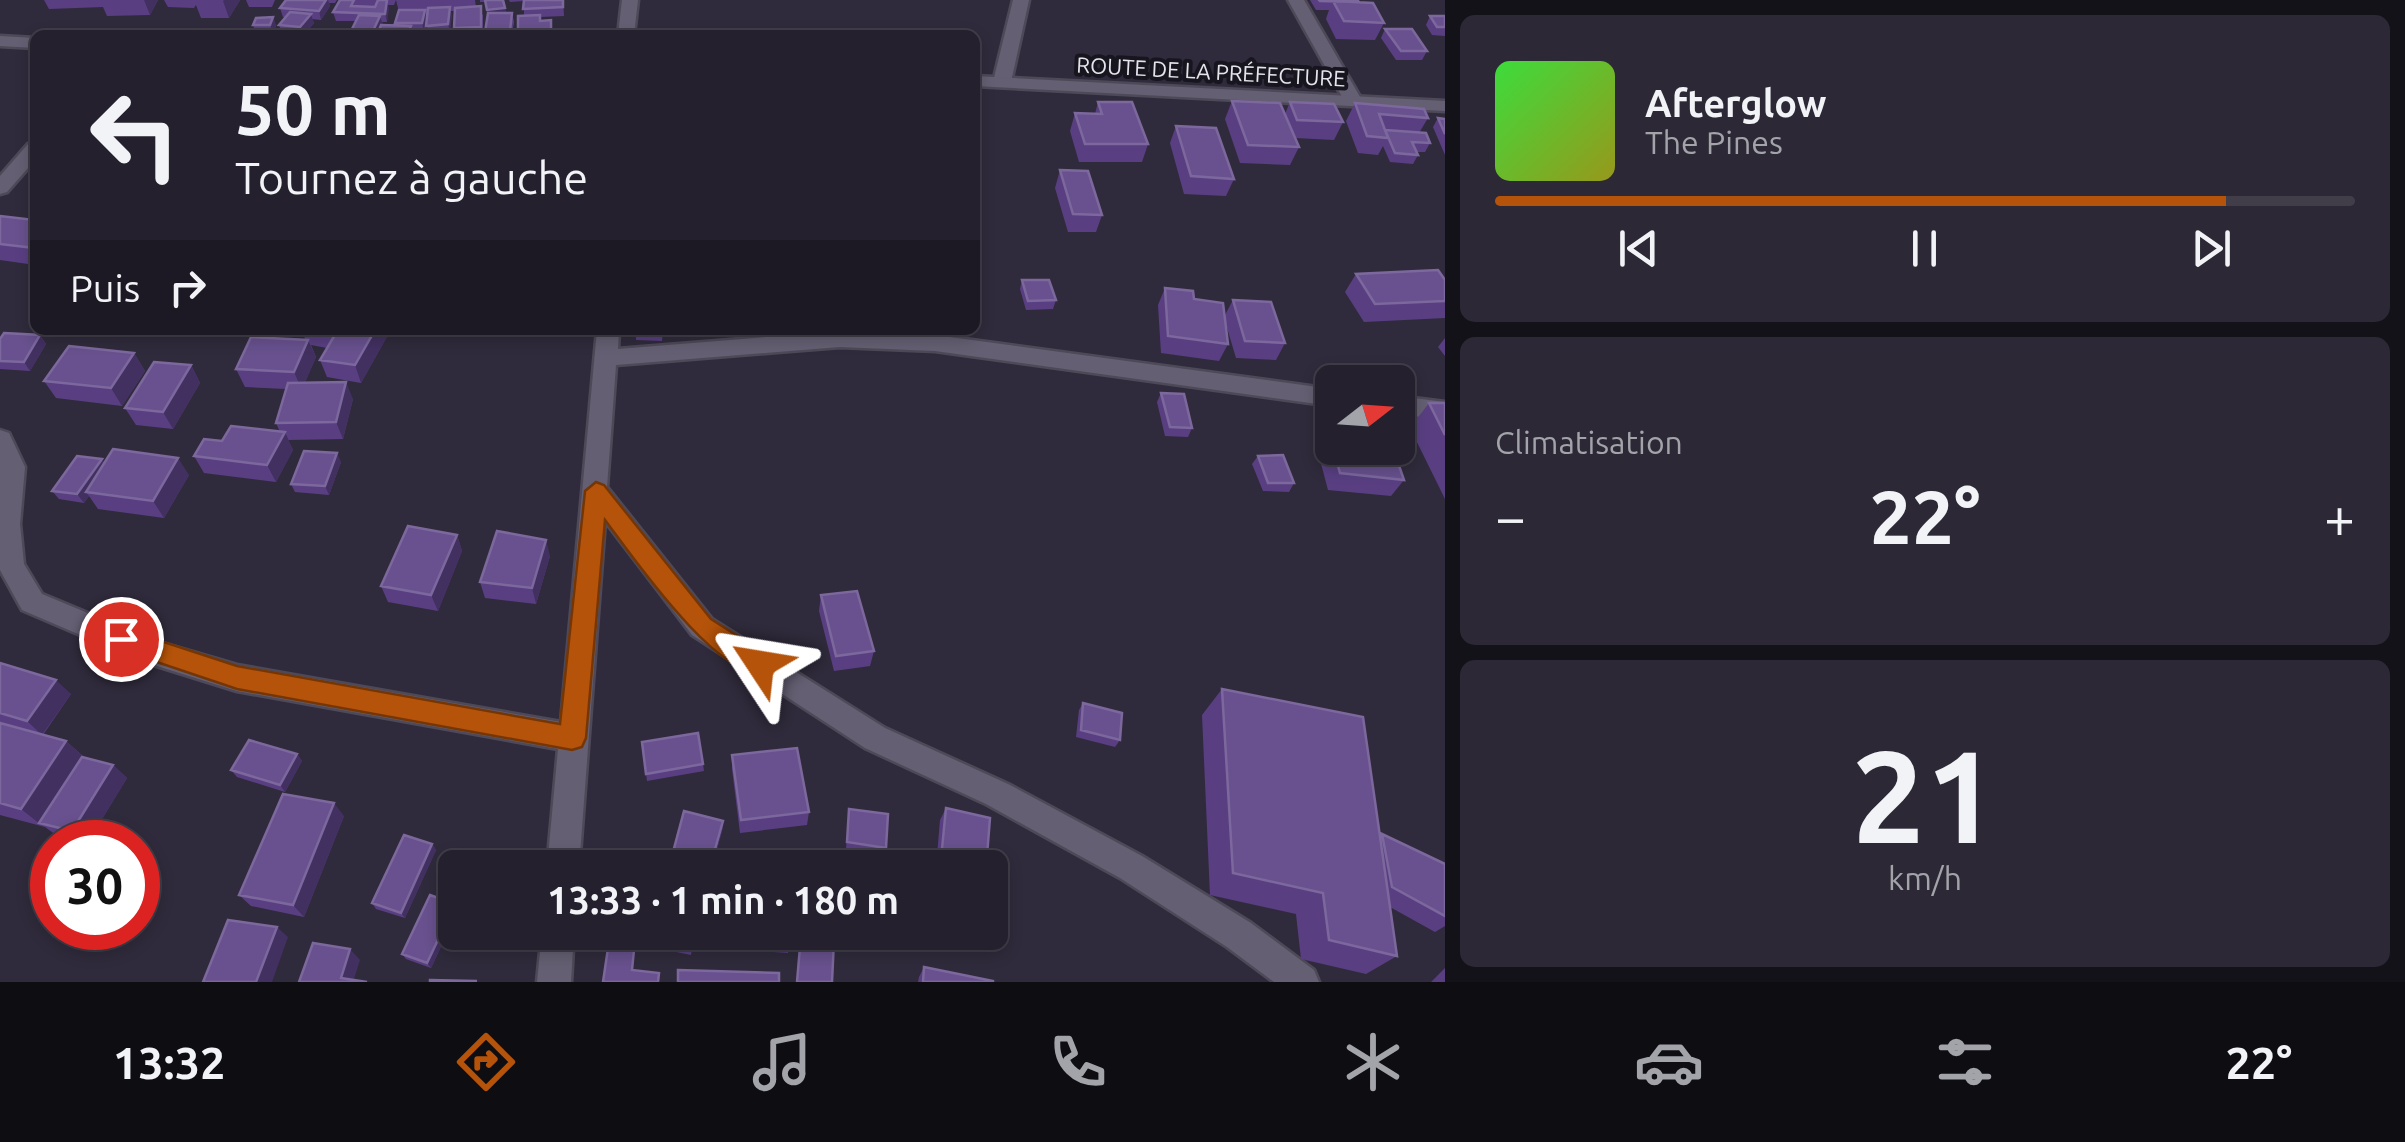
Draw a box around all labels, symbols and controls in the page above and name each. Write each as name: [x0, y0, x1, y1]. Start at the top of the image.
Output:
street label: ROUTE DE LA PRÉFECTURE: [1076, 50, 1346, 91]
icon: left: [70, 70, 200, 200]
text: 50 m: [235, 70, 391, 148]
text: Afterglow: [1645, 82, 1827, 124]
text: The Pines: [1645, 124, 1783, 160]
text: Tournez à gauche: [235, 152, 588, 203]
icon: previous: [1611, 221, 1666, 276]
icon: pause: [1897, 221, 1952, 276]
icon: next: [2184, 221, 2239, 276]
icon: right: [160, 260, 215, 315]
text: Puis: [70, 267, 140, 309]
north arrow: [1315, 365, 1415, 465]
map controls: [1315, 365, 1415, 465]
text: Climatisation: [1495, 424, 1683, 460]
text: 22°: [1869, 474, 1981, 558]
text: −: [1495, 486, 1526, 547]
text: +: [2324, 486, 2355, 547]
pin: [79, 597, 164, 682]
icon: arrive: [94, 612, 149, 667]
position arrow: [708, 612, 812, 716]
text: 21: [1852, 722, 1998, 868]
speed limit sign: 30: [30, 820, 160, 950]
text: km/h: [1888, 860, 1962, 896]
text: 13:33 · 1 min · 180 m: [547, 879, 899, 921]
icon: directions: [451, 1027, 521, 1097]
icon: music: [747, 1027, 817, 1097]
icon: phone: [1043, 1027, 1113, 1097]
icon: climate: [1338, 1027, 1408, 1097]
icon: car: [1634, 1027, 1704, 1097]
icon: filters: [1930, 1027, 2000, 1097]
text: 13:32: [113, 1037, 225, 1088]
text: 22°: [2225, 1037, 2292, 1088]

